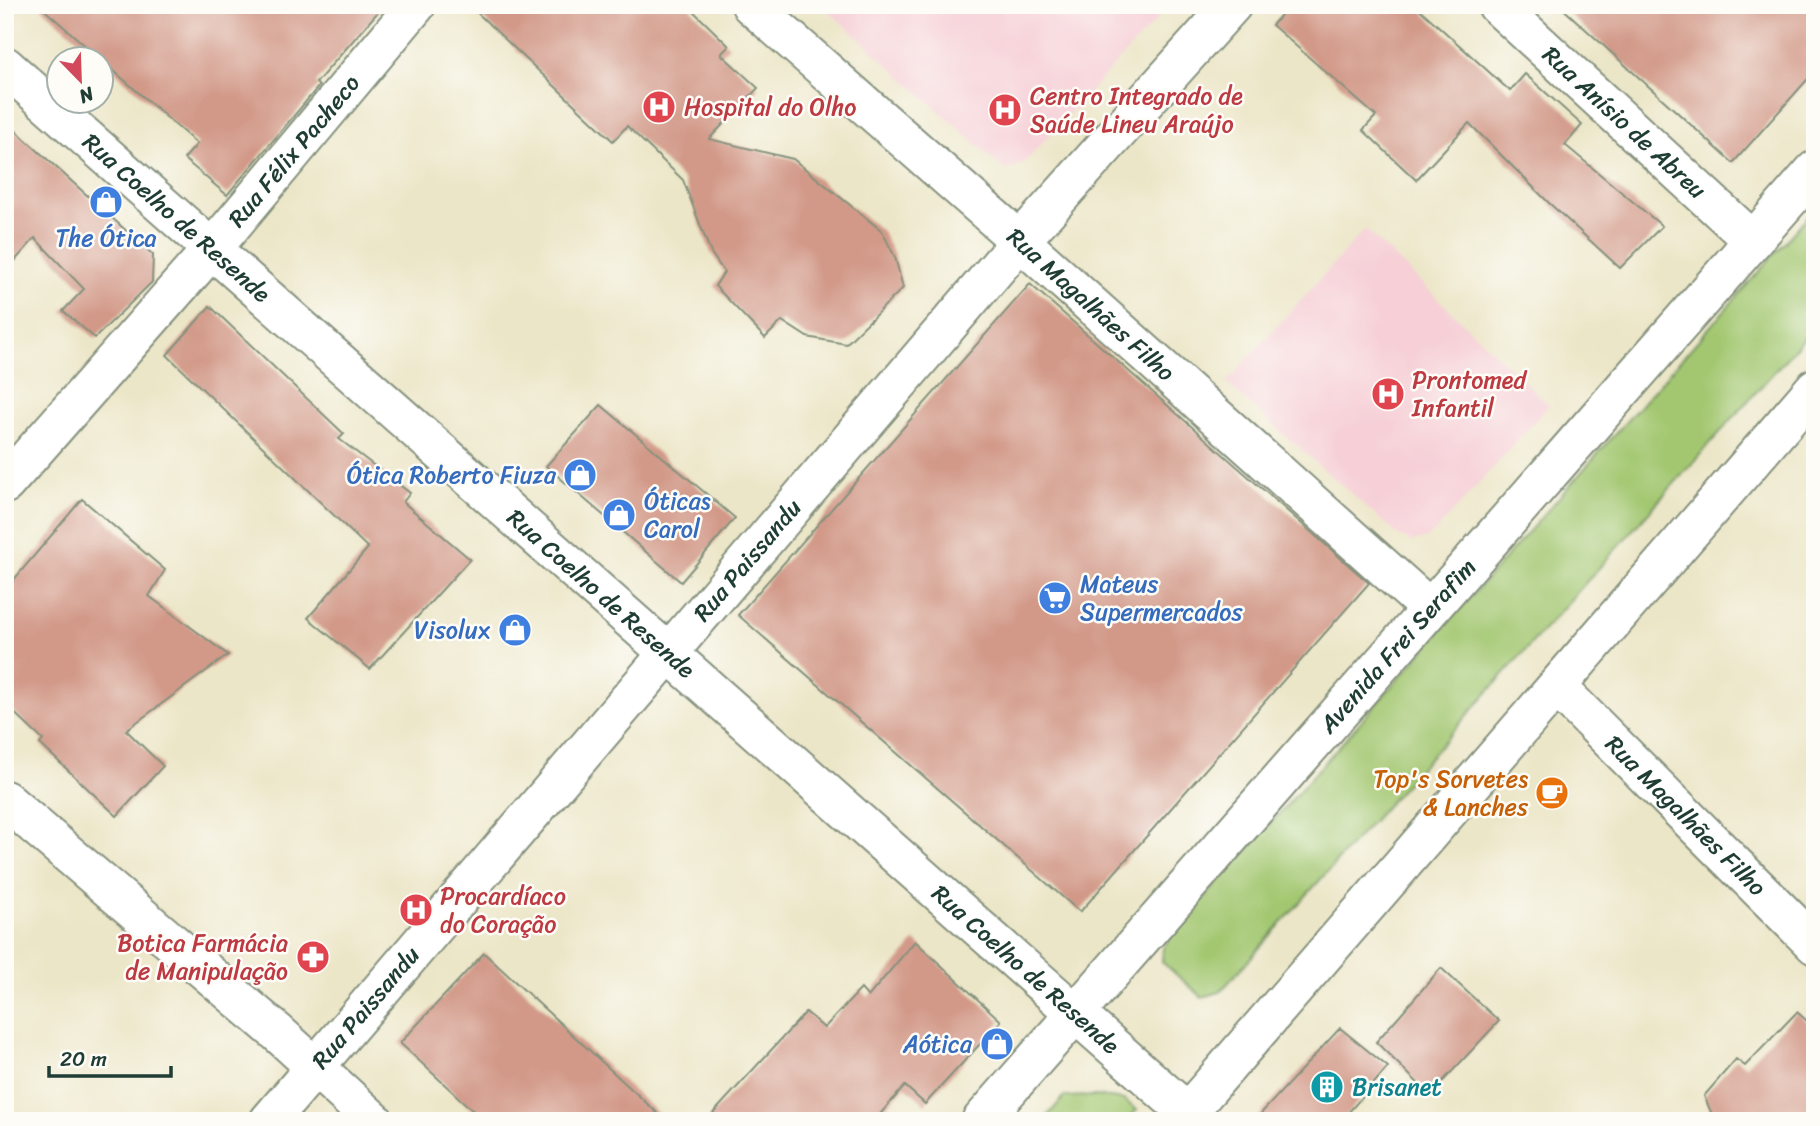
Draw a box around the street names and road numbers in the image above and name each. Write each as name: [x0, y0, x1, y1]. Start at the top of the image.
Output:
street label: Rua Anísio de Abreu: [1532, 35, 1716, 209]
street label: Rua Félix Pacheco: [217, 65, 371, 237]
street label: Rua Coelho de Resende: [72, 122, 281, 314]
street label: Rua Magalhães Filho: [997, 217, 1185, 392]
street label: Rua Paissandu: [682, 489, 813, 632]
street label: Rua Coelho de Resende: [497, 498, 705, 689]
street label: Avenida Frei Serafim: [1308, 548, 1487, 744]
street label: Rua Magalhães Filho: [1595, 725, 1777, 907]
street label: Rua Coelho de Resende: [922, 874, 1130, 1065]
street label: Rua Paissandu: [301, 936, 431, 1079]

